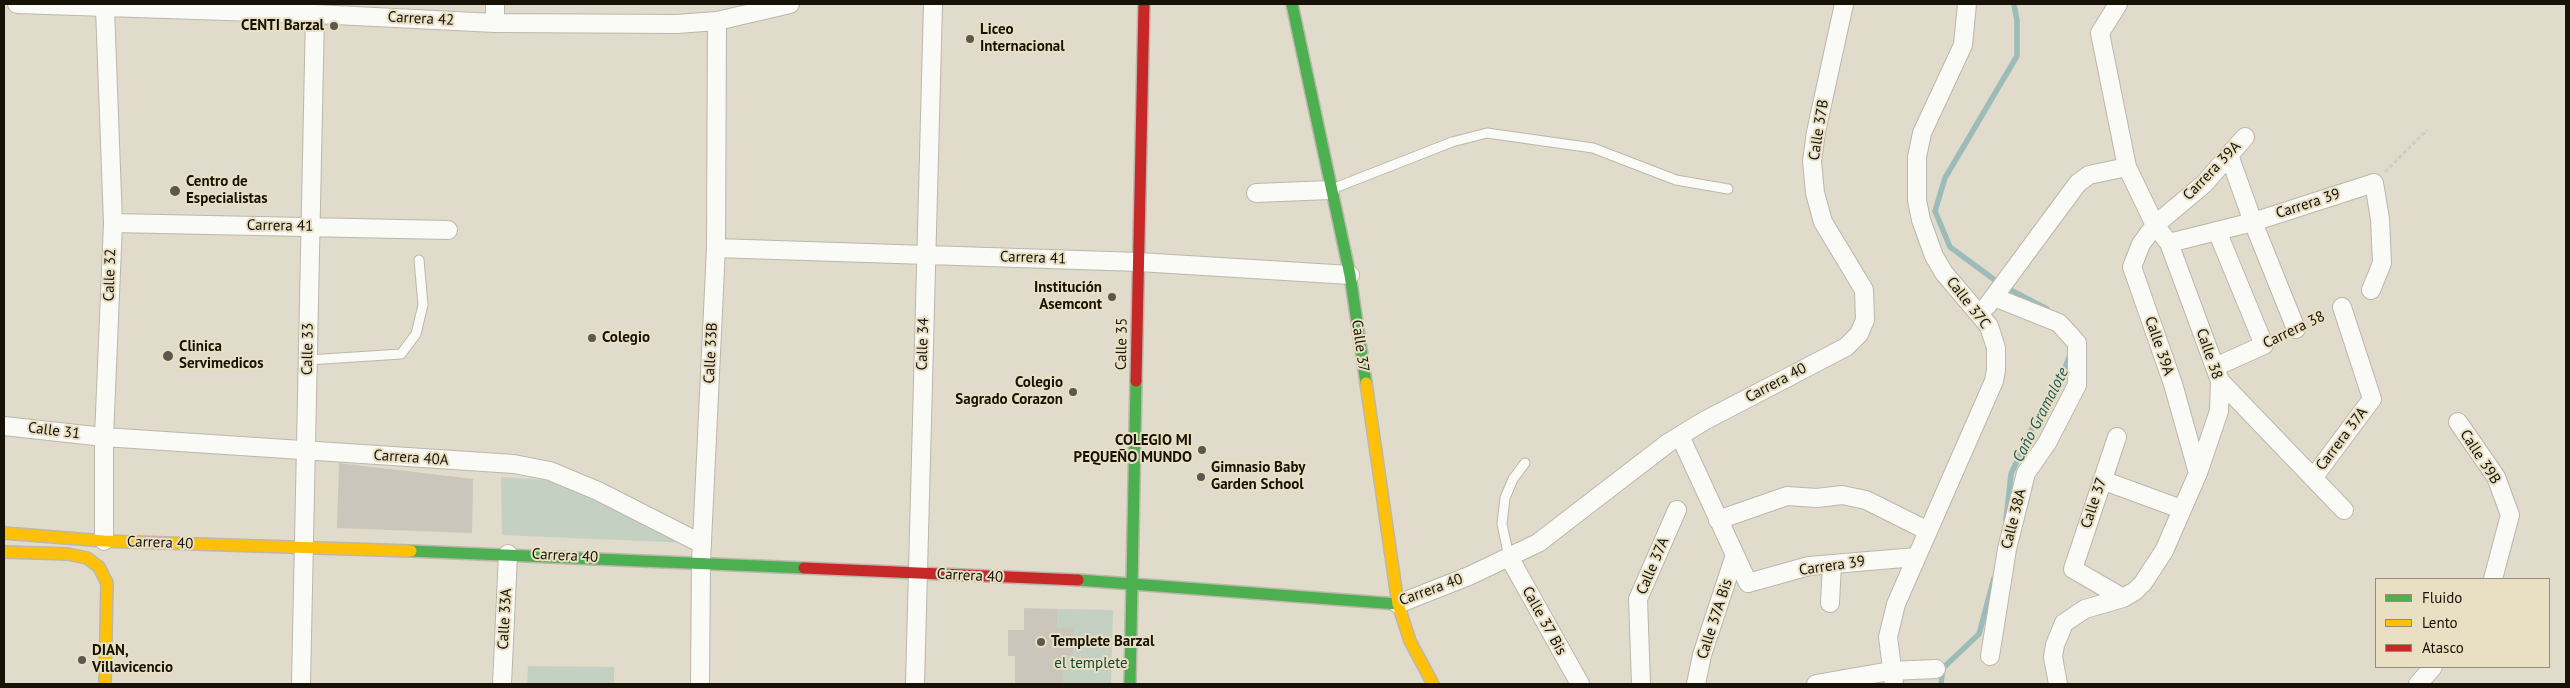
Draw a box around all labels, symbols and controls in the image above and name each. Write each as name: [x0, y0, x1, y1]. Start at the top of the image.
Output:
street label: Carrera 42: [387, 8, 455, 30]
place label: CENTI Barzal: [241, 17, 324, 35]
marker: CENTI Barzal: [328, 20, 340, 32]
place label: Liceo Internacional: [980, 21, 1065, 56]
marker: Liceo Internacional: [964, 33, 976, 45]
street label: Calle 37B: [1805, 98, 1833, 162]
street label: Carrera 39A: [2179, 138, 2245, 204]
place label: Centro de Especialistas: [186, 173, 268, 208]
marker: Centro de Especialistas: [168, 184, 182, 198]
street label: Carrera 39: [2274, 185, 2342, 223]
street label: Carrera 41: [247, 216, 313, 236]
street label: Calle 32: [100, 248, 120, 302]
street label: Carrera 41: [999, 248, 1067, 268]
street label: Calle 37C: [1942, 273, 1994, 333]
place label: Institución Asemcont: [1034, 279, 1102, 314]
marker: Institución Asemcont: [1106, 291, 1118, 303]
street label: Carrera 38: [2260, 307, 2328, 353]
street label: Calle 39A: [2141, 314, 2177, 378]
street label: Calle 34: [913, 317, 933, 371]
street label: Calle 35: [1113, 318, 1131, 370]
street label: Calle 37: [1347, 319, 1373, 373]
street label: Calle 33B: [700, 322, 722, 384]
street label: Calle 33: [299, 323, 317, 375]
street label: Calle 38: [2192, 326, 2226, 382]
place label: Colegio: [602, 329, 650, 347]
marker: Colegio: [586, 332, 598, 344]
place label: Clinica Servimedicos: [179, 338, 263, 373]
marker: Clinica Servimedicos: [161, 349, 175, 363]
street label: Carrera 40: [1742, 359, 1810, 407]
water label: Caño Gramalote: [2009, 365, 2073, 465]
place label: Colegio Sagrado Corazon: [955, 374, 1063, 409]
marker: Colegio Sagrado Corazon: [1067, 386, 1079, 398]
street label: Carrera 37A: [2312, 404, 2372, 474]
street label: Calle 31: [27, 419, 81, 443]
street label: Calle 39B: [2456, 426, 2504, 488]
place label: COLEGIO MI PEQUEÑO MUNDO: [1074, 432, 1192, 467]
marker: COLEGIO MI PEQUEÑO MUNDO: [1196, 444, 1208, 456]
street label: Carrera 40A: [373, 446, 449, 470]
place label: Gimnasio Baby Garden School: [1211, 459, 1305, 494]
marker: Gimnasio Baby Garden School: [1195, 471, 1207, 483]
street label: Calle 37: [2077, 475, 2111, 531]
street label: Calle 38A: [1998, 487, 2030, 551]
street label: Carrera 40: [126, 533, 194, 553]
street label: Calle 37A: [1633, 535, 1673, 597]
street label: Carrera 40: [531, 545, 599, 567]
street label: Carrera 39: [1798, 552, 1866, 580]
street label: Carrera 40: [936, 565, 1004, 587]
street label: Carrera 40: [1397, 570, 1465, 610]
street label: Calle 37A Bis: [1694, 577, 1736, 661]
legend: [2375, 578, 2550, 668]
street label: Calle 37 Bis: [1518, 584, 1570, 658]
street label: Calle 33A: [494, 588, 516, 650]
text: Fluido: [2422, 588, 2462, 607]
text: Lento: [2422, 613, 2458, 632]
place label: Templete Barzal: [1051, 633, 1154, 651]
marker: Templete Barzal: [1035, 636, 1047, 648]
text: Atasco: [2422, 638, 2464, 657]
place label: DIAN, Villavicencio: [92, 642, 173, 677]
marker: DIAN, Villavicencio: [76, 654, 88, 666]
park label: el templete: [1054, 655, 1128, 673]

